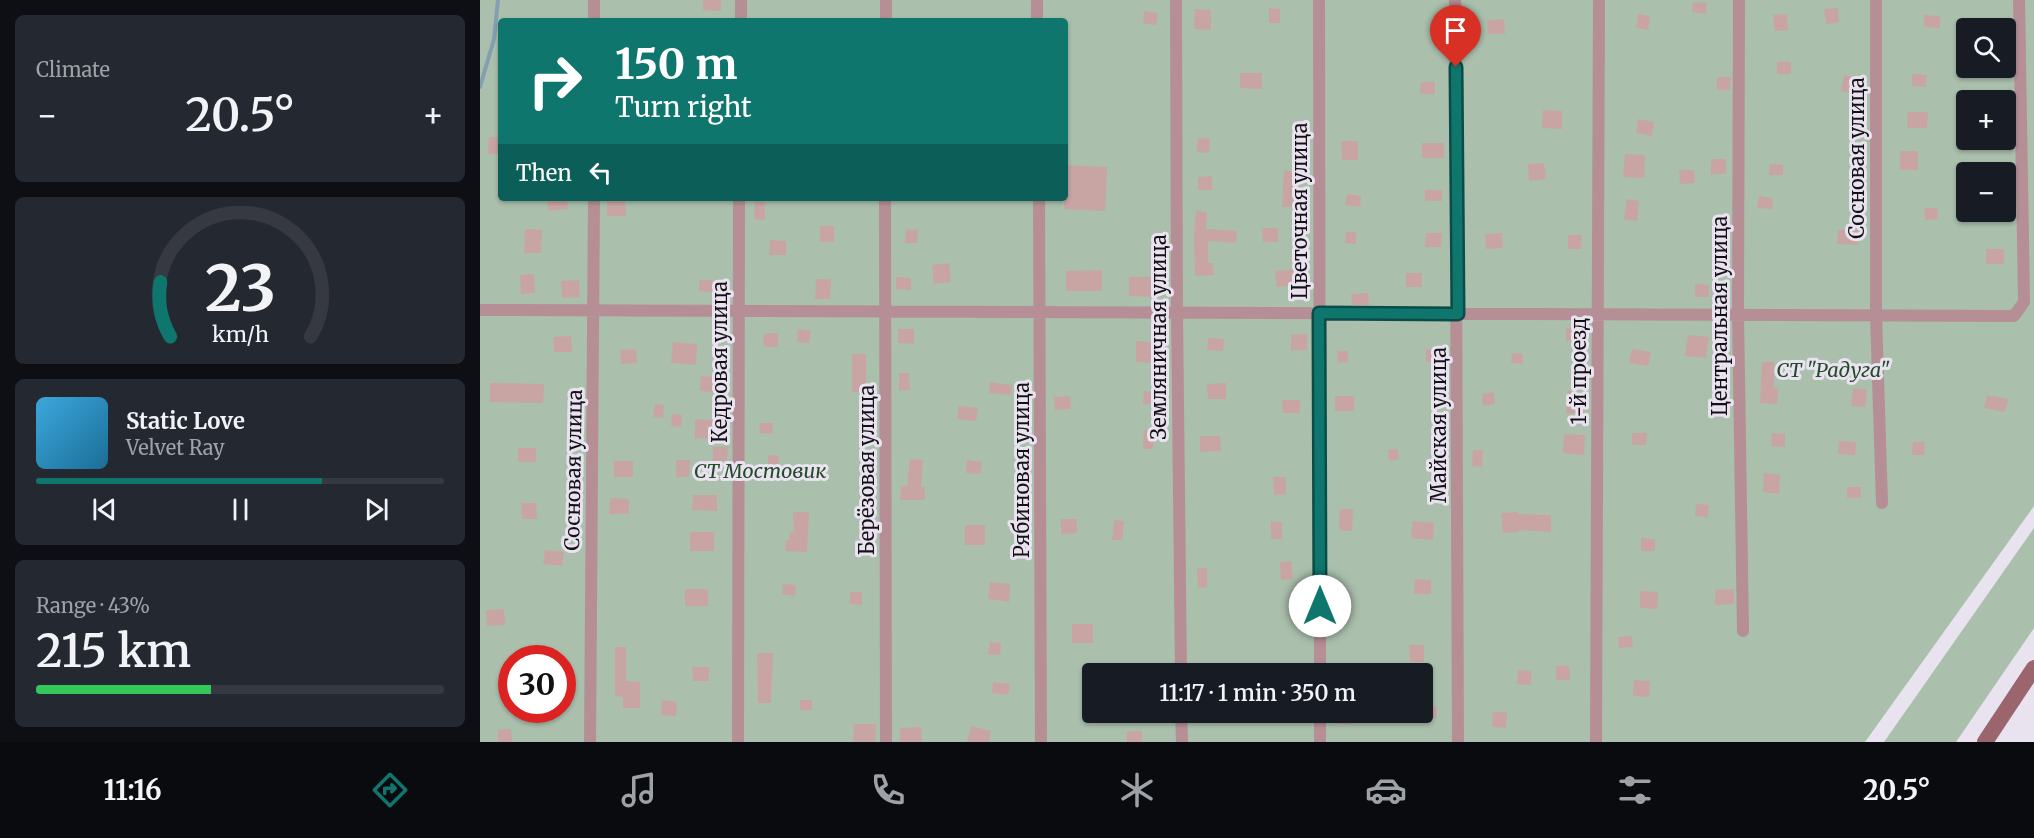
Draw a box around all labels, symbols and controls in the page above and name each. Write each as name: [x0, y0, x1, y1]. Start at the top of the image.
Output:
pin: [1430, 5, 1481, 67]
icon: arrive: [1439, 14, 1472, 47]
map controls: [1956, 18, 2016, 222]
button: search: [1956, 18, 2016, 78]
text: 150 m: [615, 38, 737, 90]
icon: right: [516, 42, 594, 120]
text: Climate: [36, 57, 110, 82]
street label: Сосновая улица: [1844, 77, 1869, 239]
text: 20.5°: [185, 87, 295, 143]
text: Turn right: [615, 90, 752, 124]
button: +: [1956, 90, 2016, 150]
text: −: [36, 95, 58, 136]
text: +: [422, 95, 444, 136]
street label: Цветочная улица: [1287, 122, 1312, 300]
icon: left: [584, 156, 617, 189]
text: Then: [516, 159, 572, 187]
button: −: [1956, 162, 2016, 222]
street label: Центральная улица: [1707, 215, 1732, 416]
street label: Земляничная улица: [1146, 234, 1171, 440]
text: 23: [205, 250, 275, 328]
street label: Кедровая улица: [707, 281, 732, 443]
street label: 1-й проезд: [1566, 318, 1591, 425]
text: km/h: [212, 322, 268, 349]
street label: Майская улица: [1426, 347, 1451, 503]
park label: СТ "Радуга": [1776, 357, 1890, 382]
street label: Рябиновая улица: [1009, 382, 1034, 558]
street label: Берёзовая улица: [854, 384, 879, 555]
street label: Сосновая улица: [559, 389, 587, 551]
text: Static Love: [126, 407, 245, 435]
text: Velvet Ray: [126, 435, 225, 460]
park label: СТ Мостовик: [694, 458, 826, 483]
icon: previous: [88, 493, 121, 526]
icon: pause: [224, 493, 257, 526]
icon: next: [360, 493, 393, 526]
position arrow: [1288, 574, 1352, 638]
text: Range · 43%: [36, 593, 150, 618]
text: 215 km: [36, 623, 191, 679]
speed limit sign: 30: [498, 645, 576, 723]
text: 11:17 · 1 min · 350 m: [1159, 679, 1356, 707]
icon: directions: [369, 769, 411, 811]
icon: music: [618, 769, 660, 811]
icon: phone: [867, 769, 909, 811]
icon: climate: [1116, 769, 1158, 811]
icon: car: [1365, 769, 1407, 811]
icon: filters: [1614, 769, 1656, 811]
text: 11:16: [104, 773, 162, 807]
text: 20.5°: [1863, 773, 1930, 807]

